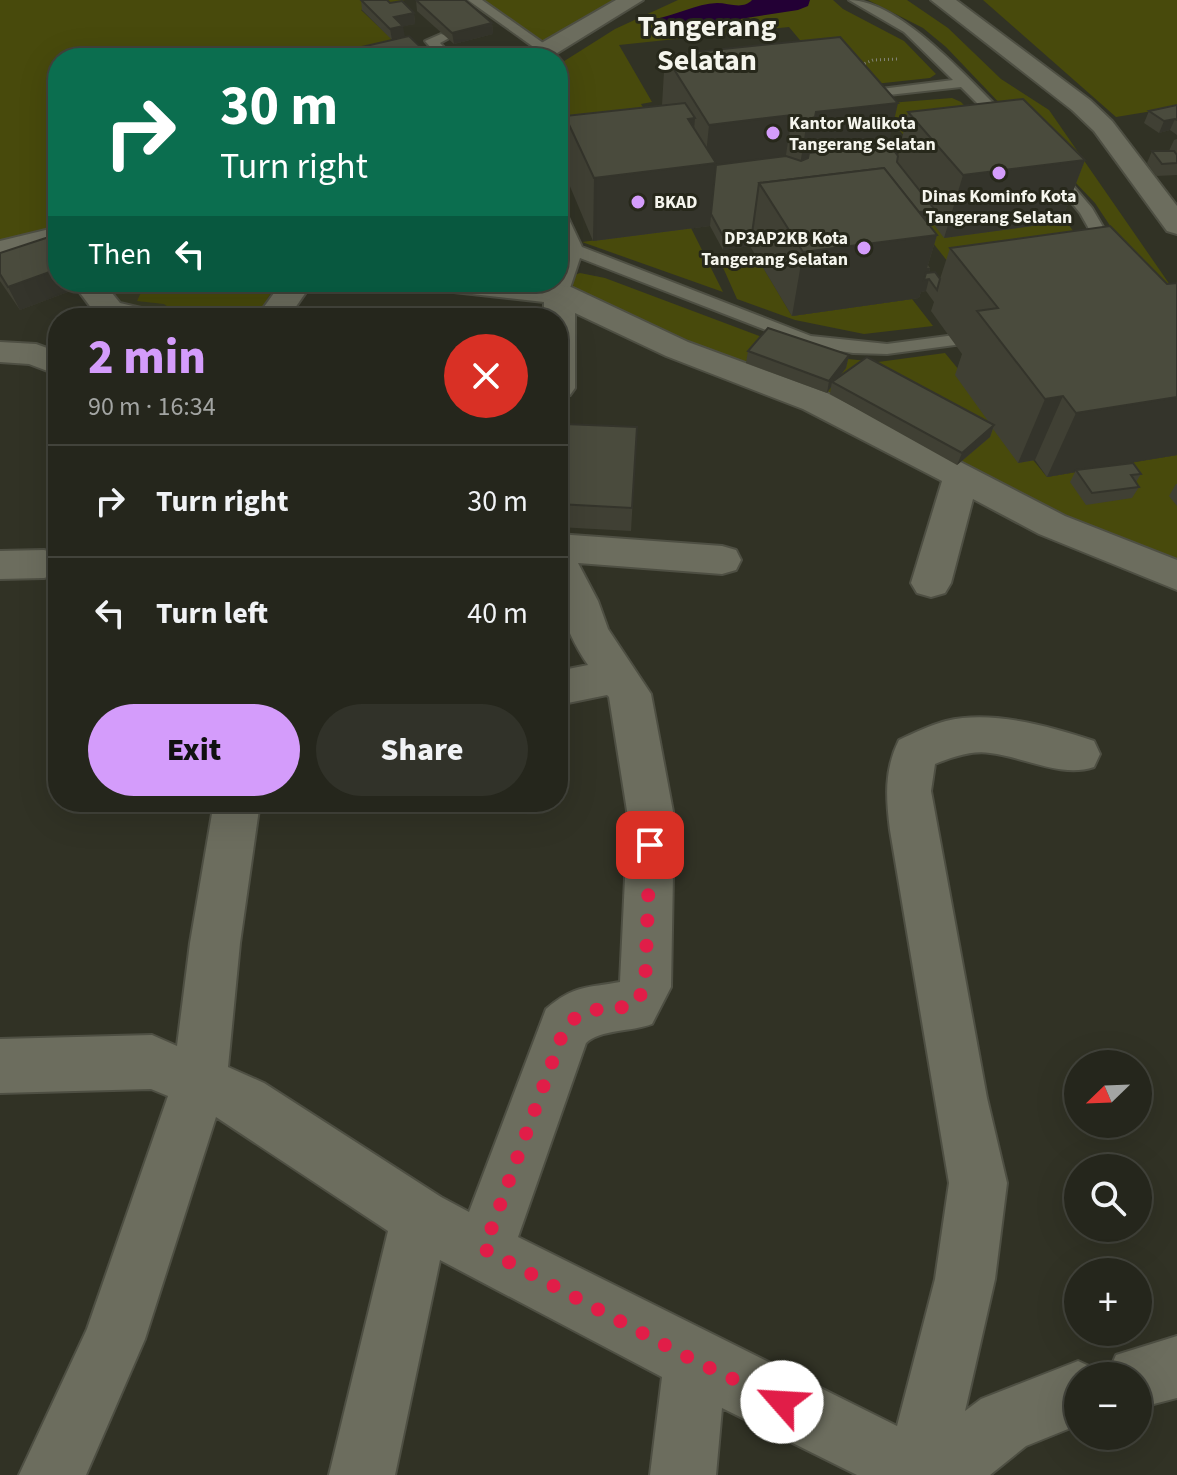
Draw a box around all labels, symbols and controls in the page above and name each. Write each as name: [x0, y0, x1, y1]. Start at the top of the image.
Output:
district label: Tangerang Selatan: [638, 5, 776, 82]
text: 30 m: [220, 67, 338, 146]
icon: right: [88, 80, 192, 184]
place label: Kantor Walikota Tangerang Selatan: [789, 111, 936, 157]
marker: Kantor Walikota Tangerang Selatan: [764, 124, 782, 142]
text: Turn right: [220, 141, 368, 192]
marker: Dinas Kominfo Kota Tangerang Selatan: [990, 164, 1008, 182]
place label: Dinas Kominfo Kota Tangerang Selatan: [921, 184, 1077, 230]
place label: BKAD: [654, 190, 698, 215]
marker: BKAD: [629, 193, 647, 211]
place label: DP3AP2KB Kota Tangerang Selatan: [701, 226, 848, 272]
icon: left: [168, 232, 212, 276]
text: Then: [88, 233, 152, 276]
marker: DP3AP2KB Kota Tangerang Selatan: [855, 239, 873, 257]
text: 2 min: [88, 324, 206, 392]
button: close: [444, 334, 528, 418]
text: 90 m · 16:34: [88, 388, 216, 425]
icon: right: [88, 479, 132, 523]
text: Turn right: [156, 480, 288, 523]
text: 30 m: [467, 480, 528, 523]
icon: left: [88, 591, 132, 635]
text: Turn left: [156, 592, 268, 635]
text: 40 m: [467, 592, 528, 635]
button: Exit: [88, 704, 300, 796]
button: Share: [316, 704, 528, 796]
pin: [616, 811, 684, 879]
icon: arrive: [628, 823, 672, 867]
north arrow: [1064, 1050, 1152, 1138]
map controls: [1064, 1050, 1152, 1450]
button: search: [1064, 1154, 1152, 1242]
button: +: [1064, 1258, 1152, 1346]
position arrow: [740, 1360, 824, 1444]
button: −: [1064, 1362, 1152, 1450]

